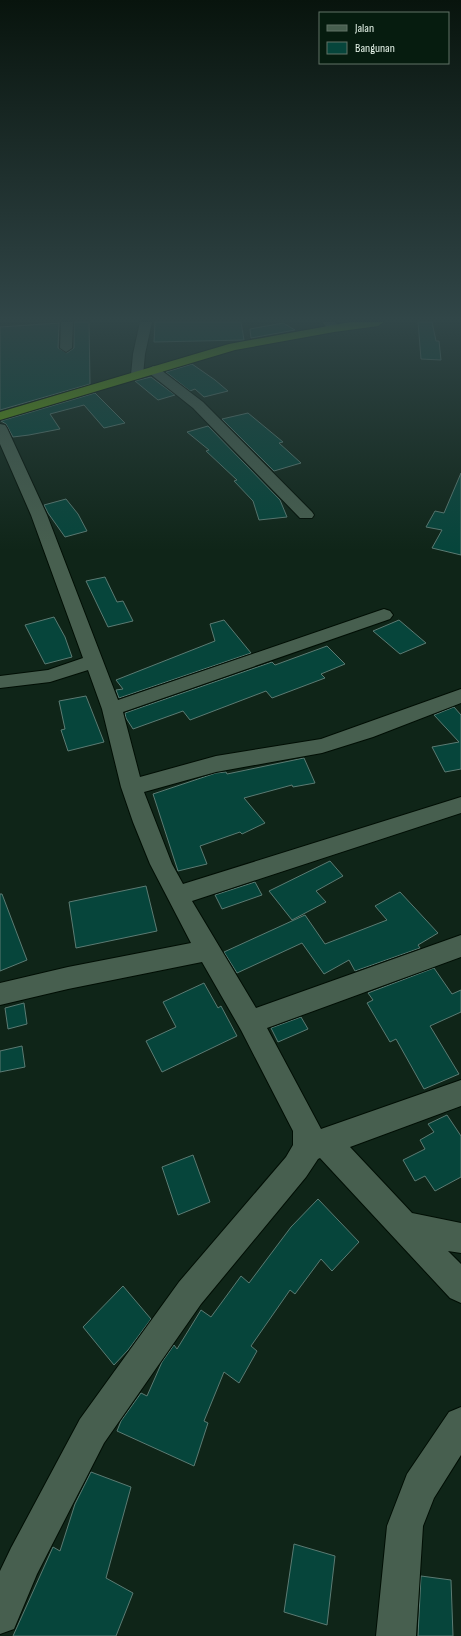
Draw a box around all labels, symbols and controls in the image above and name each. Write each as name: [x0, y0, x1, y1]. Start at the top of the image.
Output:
legend: [319, 12, 449, 64]
text: Jalan: [354, 21, 374, 36]
text: Bangunan: [355, 41, 395, 56]

